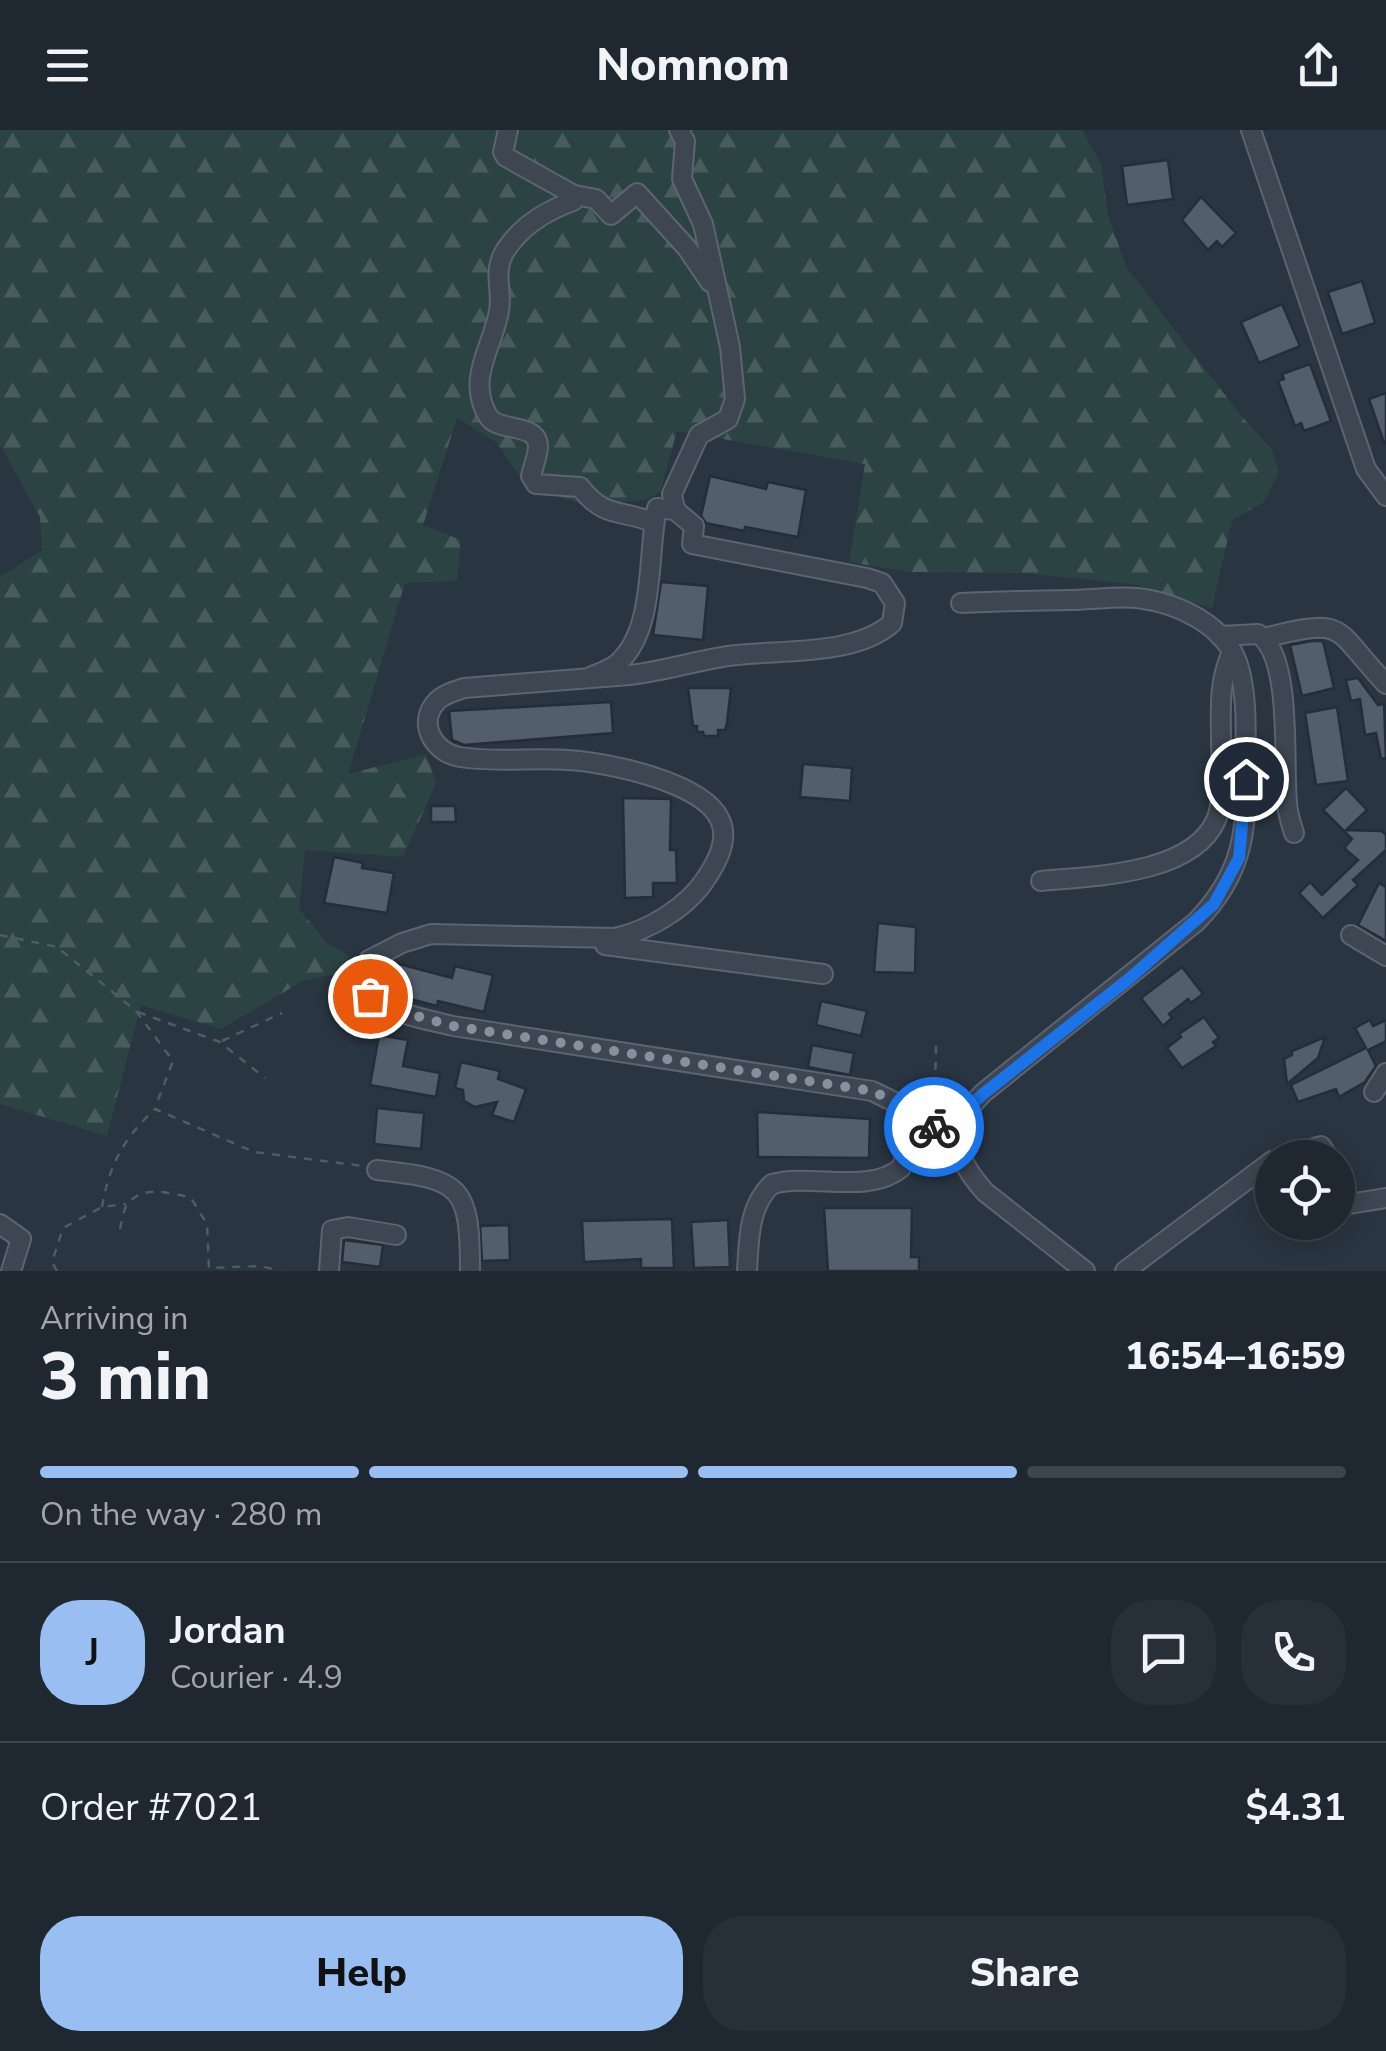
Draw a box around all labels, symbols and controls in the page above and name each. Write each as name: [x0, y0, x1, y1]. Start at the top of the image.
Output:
text: Nomnom: [596, 35, 790, 96]
icon: menu: [40, 38, 95, 93]
icon: share: [1291, 38, 1346, 93]
pin: [1204, 737, 1289, 822]
icon: home: [1219, 752, 1274, 807]
pin: [328, 954, 413, 1039]
icon: bag: [343, 969, 398, 1024]
courier: [884, 1077, 984, 1177]
icon: bike: [907, 1100, 962, 1155]
map controls: [1255, 1140, 1355, 1240]
button: locate: [1255, 1140, 1355, 1240]
text: Arriving in: [40, 1297, 188, 1340]
text: 16:54–16:59: [1125, 1331, 1346, 1382]
text: 3 min: [40, 1333, 211, 1422]
text: On the way · 280 m: [40, 1493, 322, 1536]
button: chat: [1111, 1600, 1216, 1705]
button: phone: [1241, 1600, 1346, 1705]
text: Jordan: [170, 1605, 286, 1656]
text: J: [86, 1627, 99, 1678]
text: Courier · 4.9: [170, 1656, 343, 1699]
text: Order #7021: [40, 1782, 262, 1833]
text: $4.31: [1245, 1782, 1346, 1833]
button: Help: [40, 1916, 683, 2031]
button: Share: [703, 1916, 1346, 2031]

